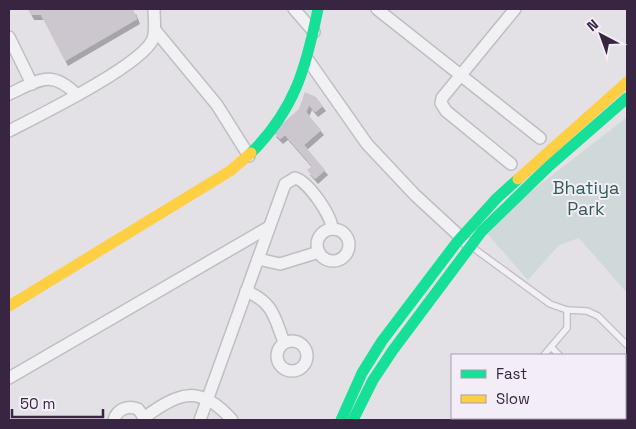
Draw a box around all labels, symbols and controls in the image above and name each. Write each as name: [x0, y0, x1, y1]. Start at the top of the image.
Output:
north arrow: [576, 10, 626, 60]
text: N: [583, 15, 602, 35]
park label: Bhatiya Park: [553, 176, 619, 220]
legend: [451, 354, 626, 419]
text: Fast: [496, 364, 527, 383]
scale bar: [12, 386, 104, 418]
text: Slow: [496, 389, 530, 408]
text: 50 m: [20, 394, 55, 413]

